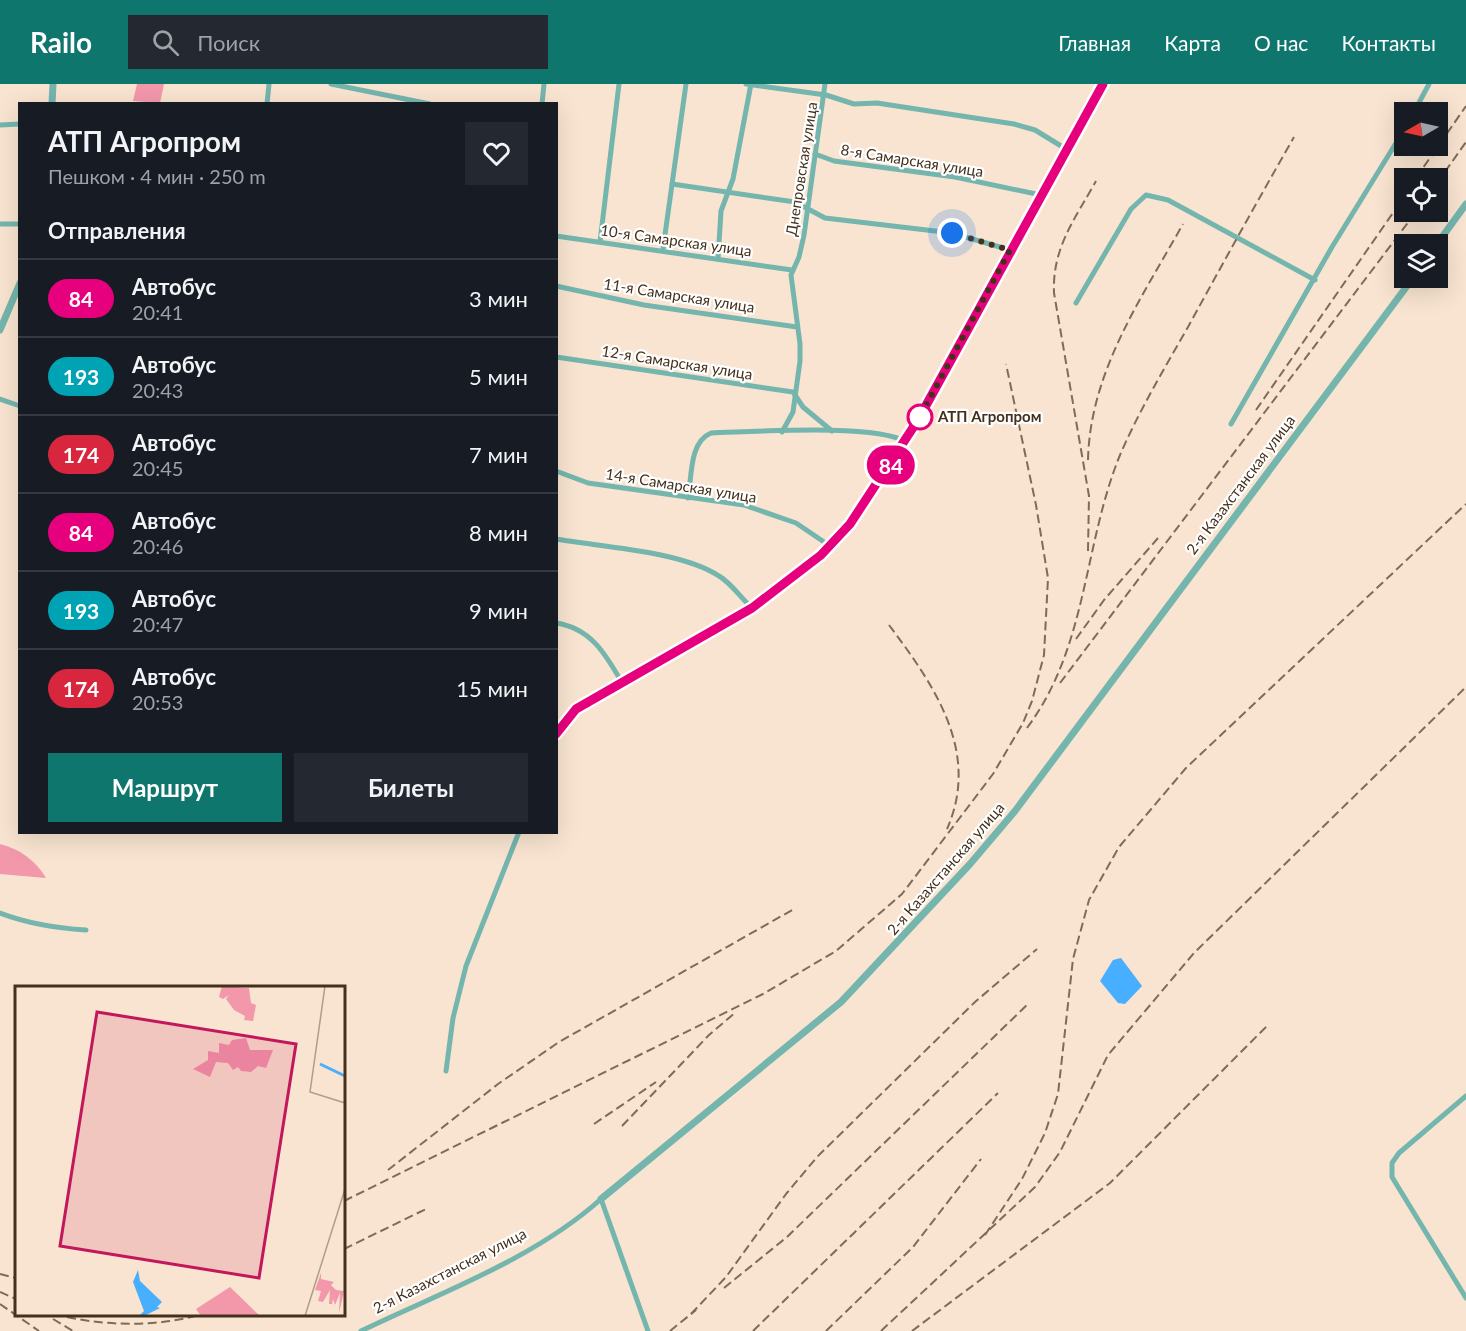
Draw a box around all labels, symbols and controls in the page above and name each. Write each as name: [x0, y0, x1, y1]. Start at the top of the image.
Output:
search box: [128, 15, 548, 69]
text: Railo: [30, 25, 92, 59]
icon: search: [149, 26, 182, 59]
text: Поиск: [197, 29, 260, 56]
text: Главная: [1058, 30, 1131, 55]
text: Карта: [1164, 30, 1221, 55]
text: О нас: [1254, 30, 1308, 55]
text: Контакты: [1341, 30, 1436, 55]
street label: Днепровская улица: [782, 101, 820, 237]
north arrow: [1394, 102, 1448, 156]
map controls: [1394, 102, 1448, 288]
button: heart: [465, 122, 528, 185]
text: АТП Агропром: [48, 124, 241, 158]
street label: 8-я Самарская улица: [840, 140, 985, 180]
text: Пешком · 4 мин · 250 m: [48, 164, 266, 188]
button: locate: [1394, 168, 1448, 222]
text: Отправления: [48, 217, 186, 244]
your location: [937, 218, 967, 248]
street label: 10-я Самарская улица: [599, 220, 753, 260]
button: layers: [1394, 234, 1448, 288]
text: Автобус: [132, 273, 216, 300]
street label: 11-я Самарская улица: [602, 274, 756, 316]
text: 3 мин: [469, 285, 528, 312]
text: 84: [69, 286, 93, 311]
text: 20:41: [132, 300, 183, 324]
street label: 12-я Самарская улица: [600, 341, 754, 383]
text: Автобус: [132, 351, 216, 378]
text: 5 мин: [469, 363, 528, 390]
text: 193: [63, 364, 99, 389]
text: 20:43: [132, 378, 183, 402]
marker: АТП Агропром: [907, 404, 933, 430]
place label: АТП Агропром: [937, 407, 1041, 425]
street label: 2-я Казахстанская улица: [1182, 411, 1298, 557]
text: Автобус: [132, 429, 216, 456]
text: 7 мин: [469, 441, 528, 468]
text: 174: [63, 442, 99, 467]
line badge: 84: [864, 446, 918, 484]
text: 84: [879, 453, 903, 478]
text: 20:45: [132, 456, 183, 480]
street label: 14-я Самарская улица: [604, 464, 758, 506]
text: Автобус: [132, 507, 216, 534]
text: 8 мин: [469, 519, 528, 546]
text: 84: [69, 520, 93, 545]
text: 20:46: [132, 534, 183, 558]
text: Автобус: [132, 585, 216, 612]
text: 9 мин: [469, 597, 528, 624]
text: 193: [63, 598, 99, 623]
text: 20:47: [132, 612, 183, 636]
text: Автобус: [132, 663, 216, 690]
text: 15 мин: [456, 675, 528, 702]
text: 174: [63, 676, 99, 701]
text: 20:53: [132, 690, 183, 714]
button: Маршрут: [48, 753, 282, 822]
button: Билеты: [294, 753, 528, 822]
street label: 2-я Казахстанская улица: [883, 799, 1008, 938]
inset map: [15, 986, 345, 1316]
street label: 2-я Казахстанская улица: [370, 1224, 529, 1317]

